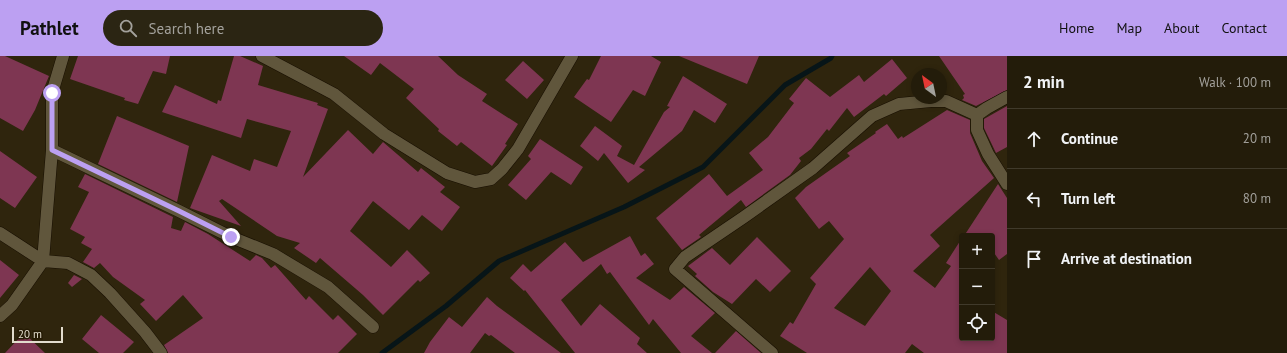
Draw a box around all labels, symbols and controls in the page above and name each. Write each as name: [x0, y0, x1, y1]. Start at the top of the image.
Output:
search box: [103, 10, 383, 46]
text: Pathlet: [20, 16, 79, 40]
icon: search: [117, 17, 139, 39]
text: Search here: [149, 19, 224, 38]
text: Home: [1059, 19, 1094, 37]
text: Map: [1116, 19, 1142, 37]
text: About: [1164, 19, 1200, 37]
text: Contact: [1222, 19, 1267, 37]
north arrow: [911, 68, 947, 104]
text: 2 min: [1023, 71, 1064, 93]
text: Walk · 100 m: [1199, 74, 1271, 91]
route start: [43, 84, 61, 102]
icon: ahead: [1023, 128, 1045, 150]
text: Continue: [1061, 129, 1118, 148]
text: 20 m: [1243, 130, 1271, 147]
icon: left: [1023, 188, 1045, 210]
text: Turn left: [1061, 189, 1115, 208]
text: 80 m: [1243, 190, 1271, 207]
route end: [222, 228, 240, 246]
map controls: [959, 233, 995, 341]
button: +: [959, 233, 995, 269]
icon: arrive: [1023, 248, 1045, 270]
text: Arrive at destination: [1061, 249, 1192, 268]
button: −: [959, 269, 995, 305]
button: locate: [959, 305, 995, 341]
scale bar: [12, 325, 63, 344]
text: 20 m: [18, 327, 42, 341]

